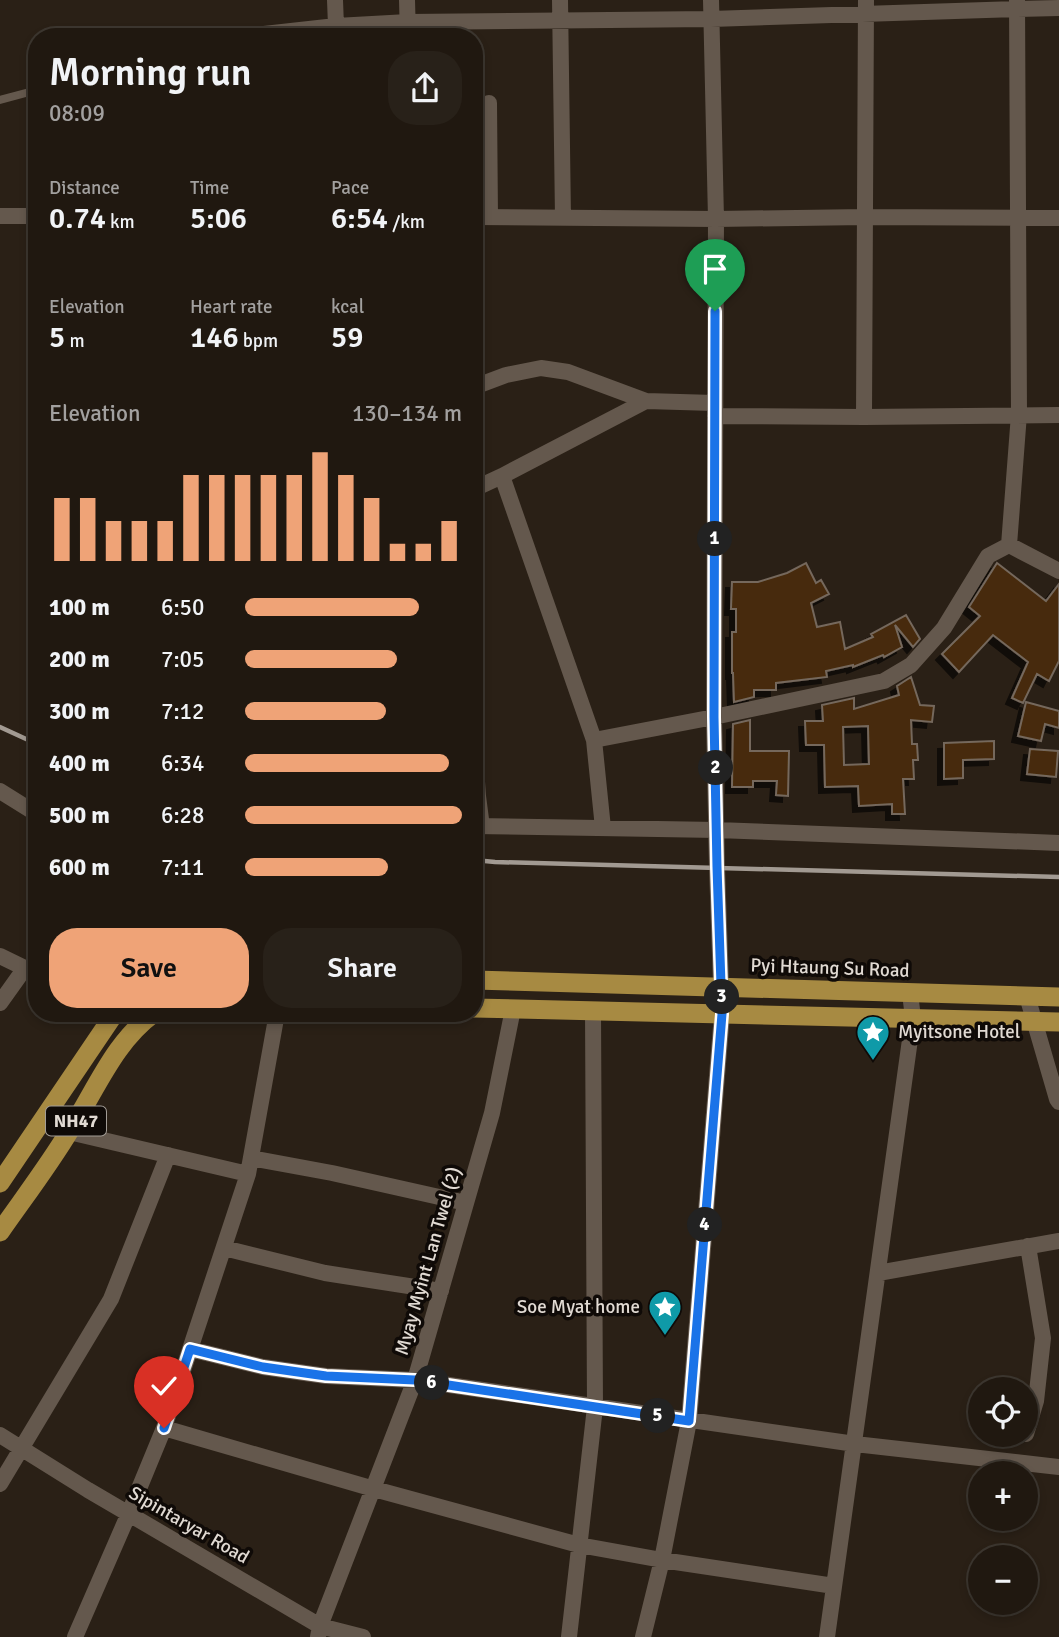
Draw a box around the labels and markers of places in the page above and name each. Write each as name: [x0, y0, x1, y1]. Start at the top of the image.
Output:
pin: [685, 239, 745, 311]
pin: 1: [698, 522, 732, 556]
pin: 2: [698, 750, 734, 786]
pin: 3: [704, 979, 740, 1014]
place icon: Myitsone Hotel: [854, 1013, 892, 1062]
place label: Myitsone Hotel: [898, 1020, 1020, 1044]
pin: 4: [688, 1208, 722, 1242]
place icon: Soe Myat home: [646, 1288, 684, 1337]
place label: Soe Myat home: [517, 1295, 640, 1319]
pin: [134, 1356, 194, 1428]
pin: 6: [414, 1366, 450, 1400]
pin: 5: [640, 1398, 676, 1434]

